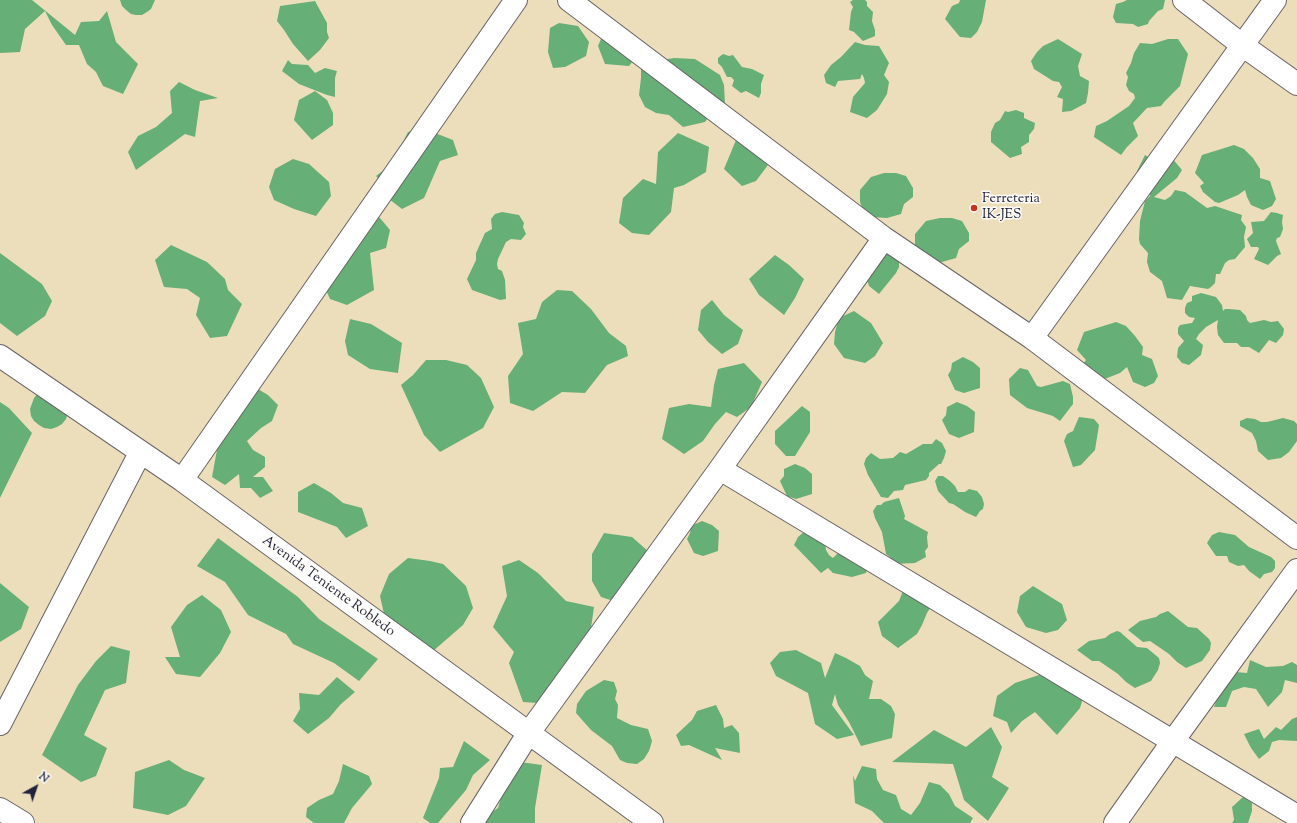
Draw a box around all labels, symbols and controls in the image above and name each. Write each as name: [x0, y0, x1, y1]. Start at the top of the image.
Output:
place label: Ferreteria IK-JES: [982, 192, 1040, 224]
marker: Ferreteria IK-JES: [969, 203, 979, 213]
street label: Avenida Teniente Robledo: [258, 533, 398, 641]
north arrow: [16, 767, 56, 807]
text: N: [35, 769, 52, 787]

